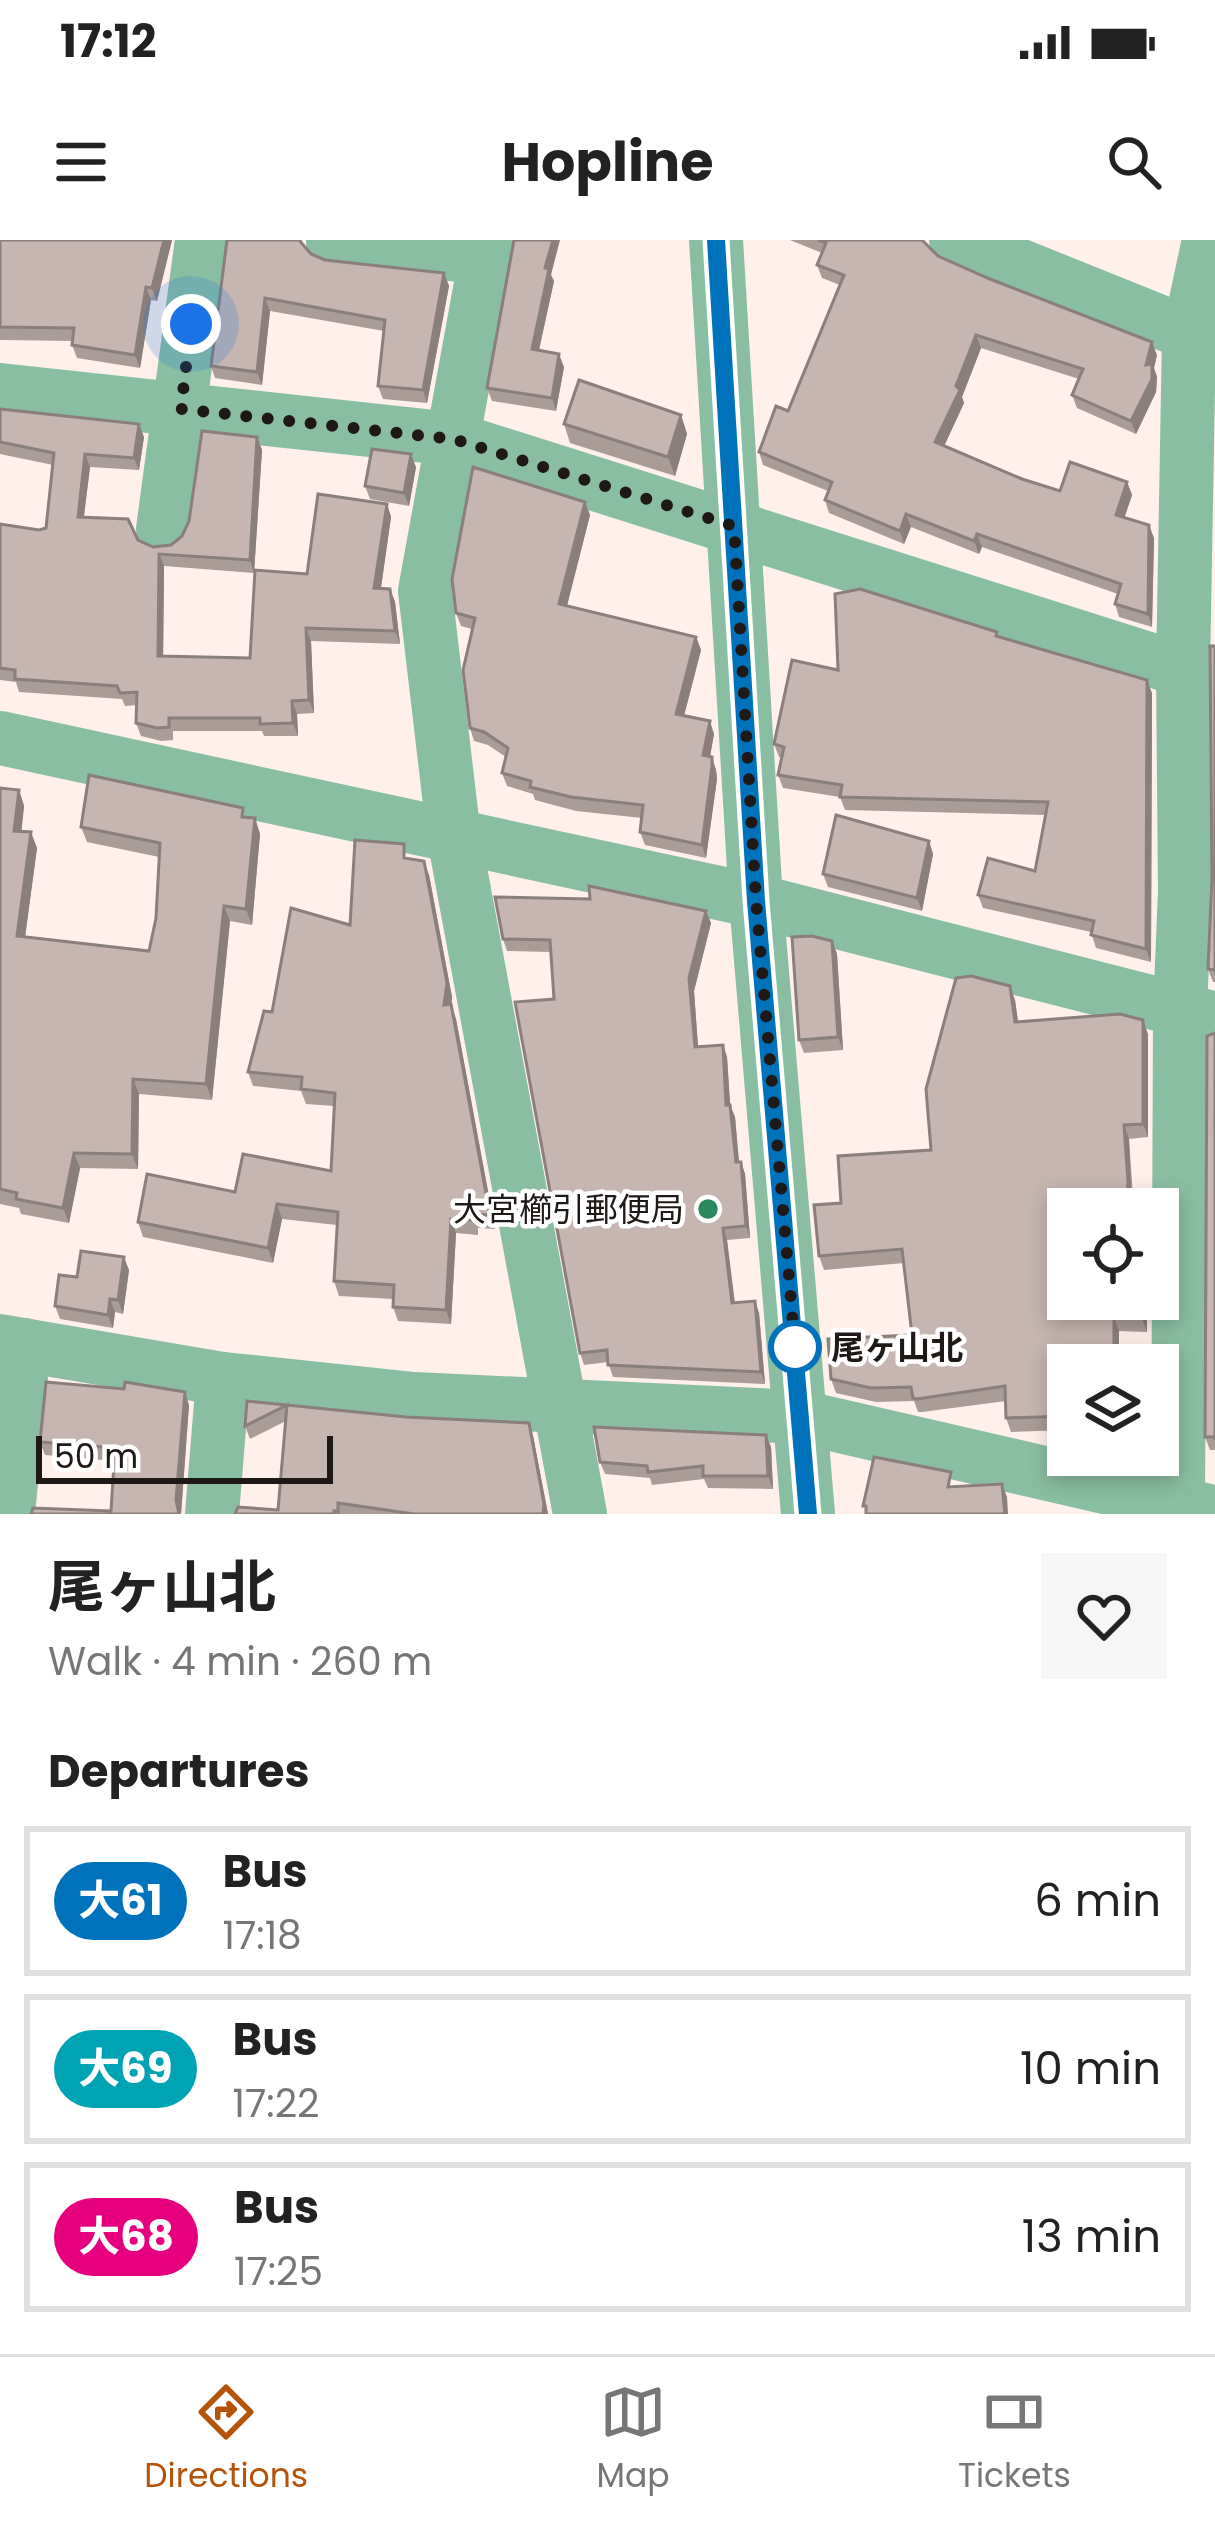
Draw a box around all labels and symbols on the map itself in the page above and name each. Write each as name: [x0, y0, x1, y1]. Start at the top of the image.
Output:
your location: [161, 294, 221, 354]
place label: 大宮櫛引郵便局: [453, 1186, 684, 1233]
marker: 大宮櫛引郵便局: [695, 1196, 721, 1222]
marker: 尾ヶ山北: [770, 1322, 820, 1372]
place label: 尾ヶ山北: [831, 1324, 963, 1371]
scale bar: [36, 1430, 333, 1483]

